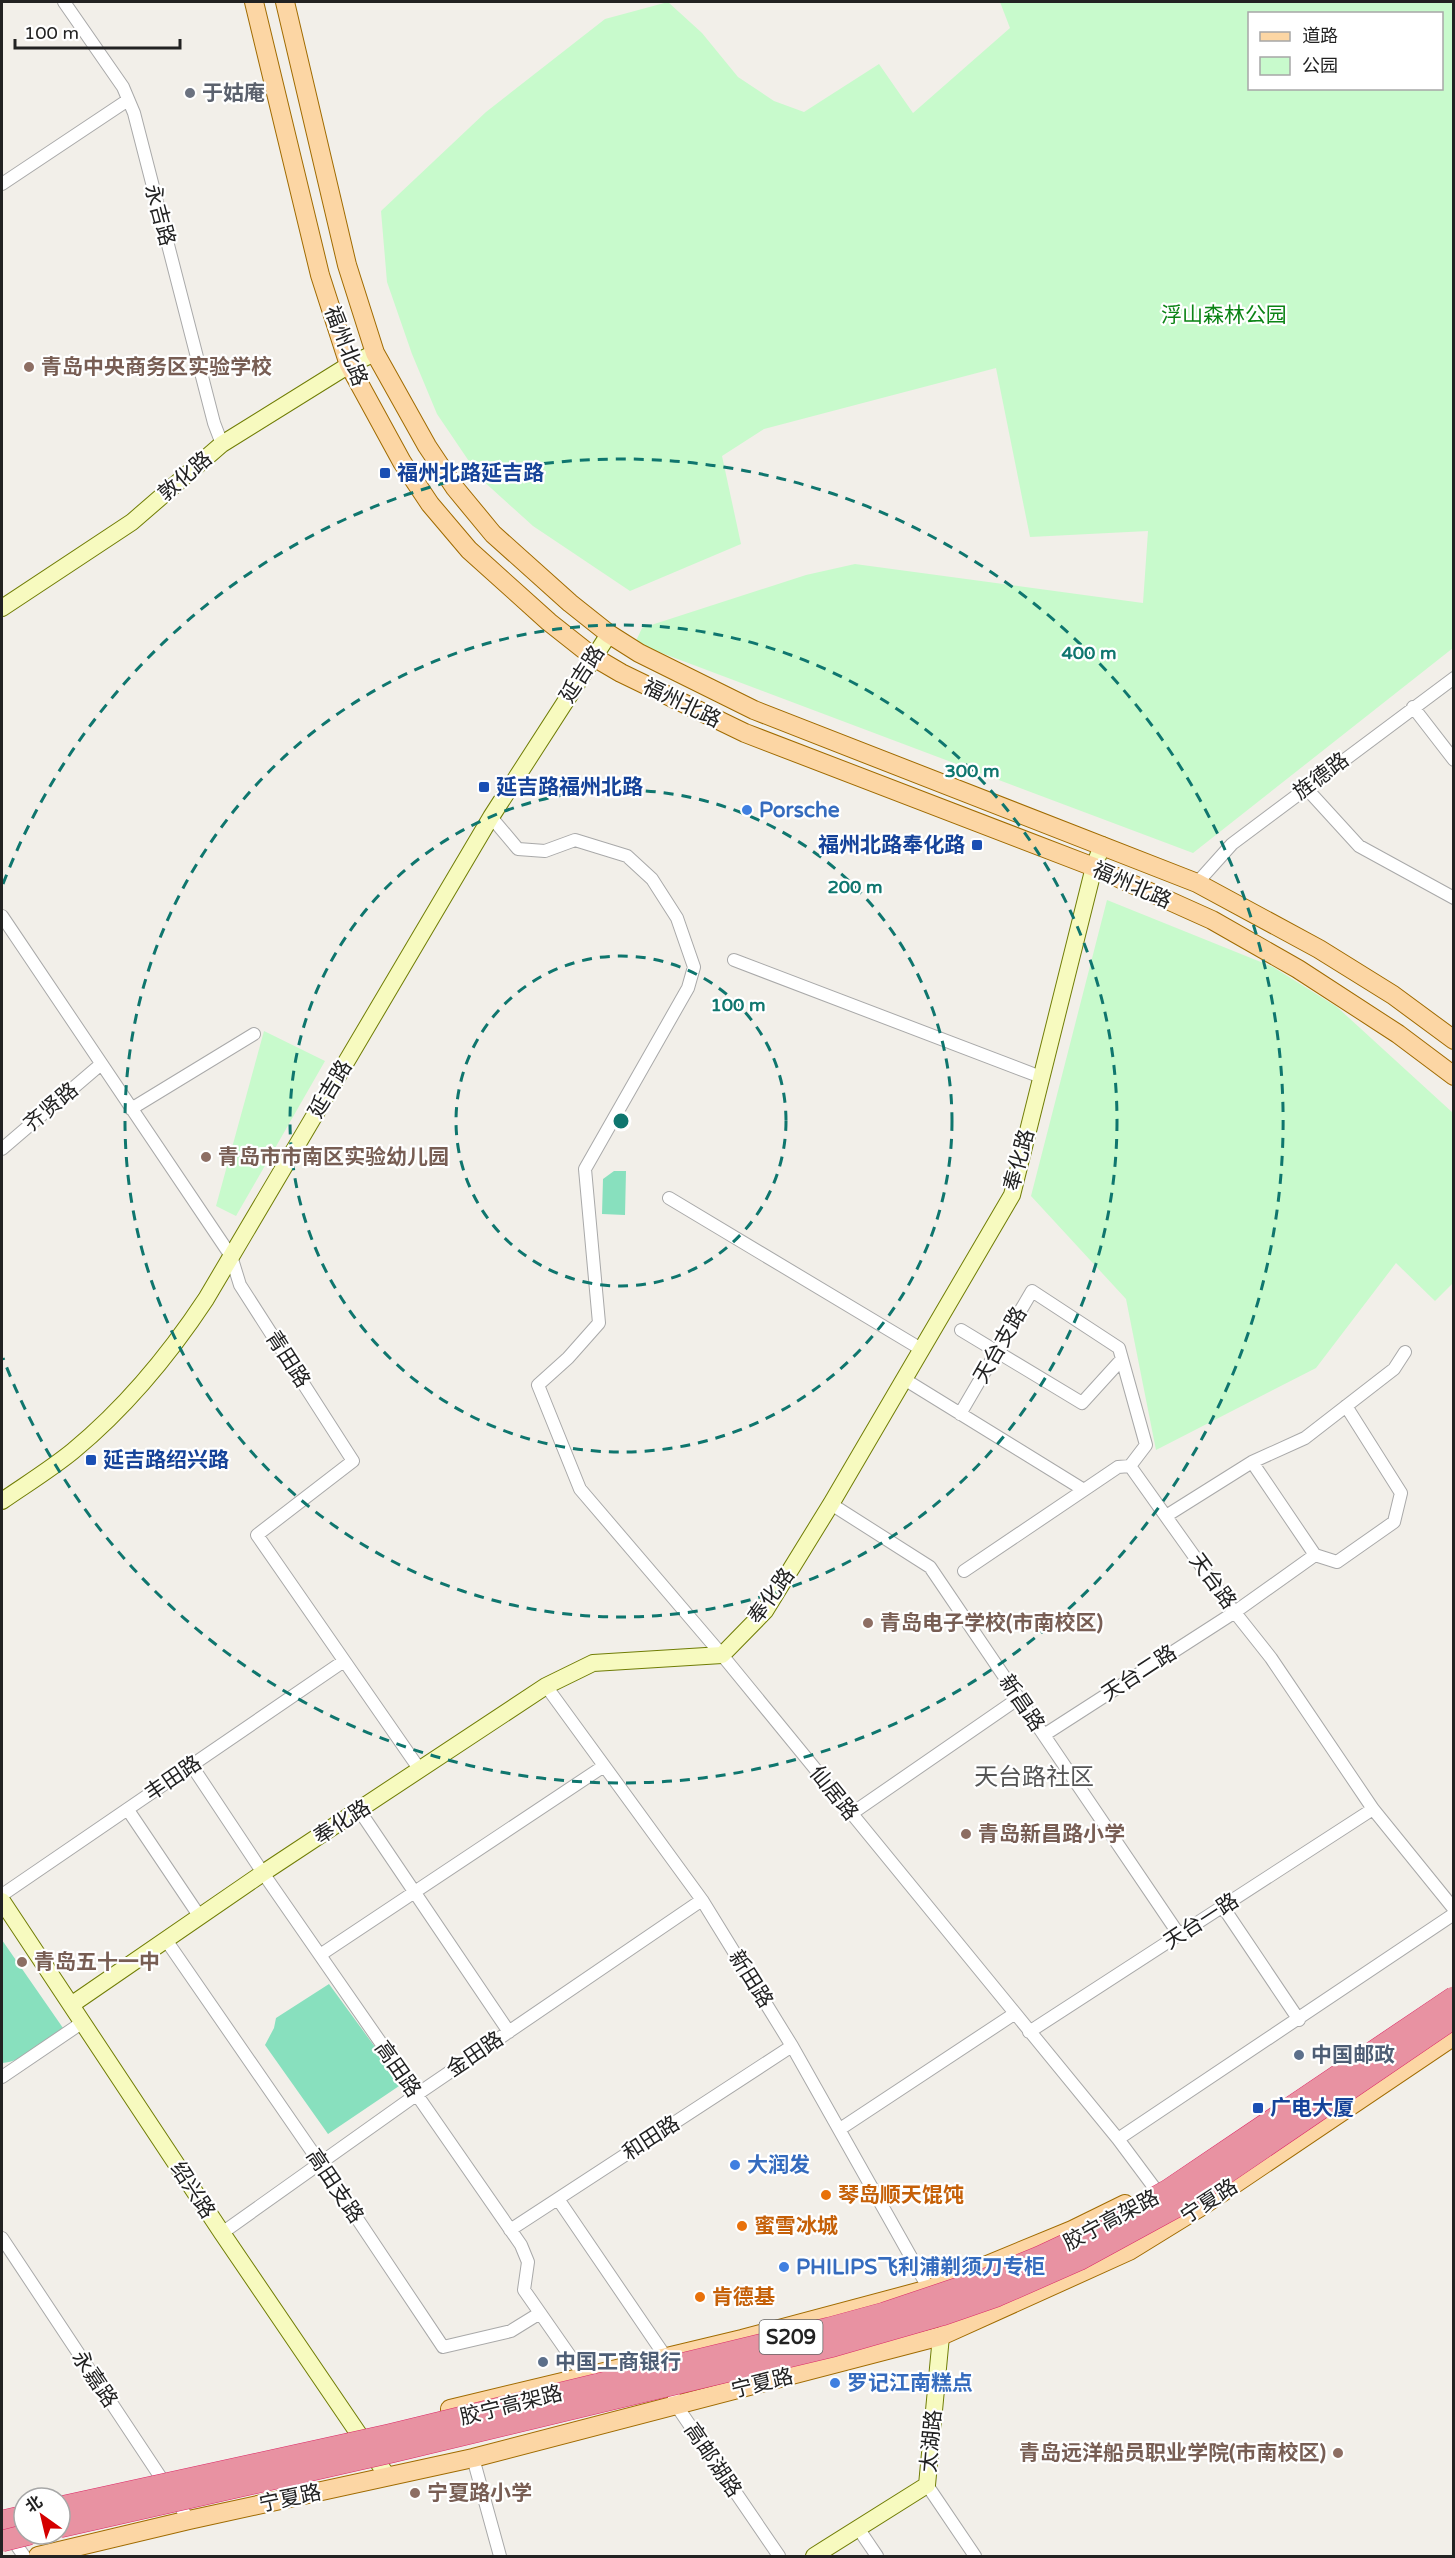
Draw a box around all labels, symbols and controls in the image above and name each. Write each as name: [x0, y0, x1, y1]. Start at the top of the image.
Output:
scale bar: [15, 12, 180, 50]
legend: [1248, 12, 1443, 90]
text: 100 m: [24, 22, 79, 44]
text: 道路: [1302, 25, 1338, 47]
text: 公园: [1302, 55, 1338, 77]
place label: 于姑庵: [202, 81, 265, 106]
marker: 于姑庵: [183, 86, 197, 100]
street label: 永吉路: [139, 181, 180, 249]
street label: 福州北路: [319, 302, 372, 390]
park label: 浮山森林公园: [1161, 303, 1287, 328]
place label: 青岛中央商务区实验学校: [41, 355, 272, 380]
marker: 青岛中央商务区实验学校: [22, 360, 36, 374]
street label: 敦化路: [153, 446, 217, 506]
place label: 福州北路延吉路: [397, 461, 544, 486]
marker: 福州北路延吉路: [378, 466, 392, 480]
street label: 延吉路: [555, 641, 610, 707]
text: 400 m: [1061, 642, 1117, 664]
street label: 福州北路: [639, 674, 725, 733]
street label: 旌德路: [1289, 747, 1354, 805]
text: 300 m: [944, 760, 1000, 782]
place label: 延吉路福州北路: [496, 775, 643, 800]
marker: 延吉路福州北路: [477, 780, 491, 794]
place label: Porsche: [759, 798, 840, 823]
marker: Porsche: [740, 803, 754, 817]
place label: 福州北路奉化路: [818, 833, 965, 858]
marker: 福州北路奉化路: [970, 838, 984, 852]
street label: 福州北路: [1088, 857, 1175, 914]
text: 200 m: [827, 876, 883, 898]
text: 100 m: [710, 994, 766, 1016]
street label: 延吉路: [303, 1056, 357, 1123]
street label: 齐贤路: [19, 1078, 83, 1137]
centre of rings: [611, 1111, 631, 1131]
street label: 奉化路: [999, 1126, 1040, 1194]
place label: 青岛市市南区实验幼儿园: [218, 1145, 449, 1170]
marker: 青岛市市南区实验幼儿园: [199, 1150, 213, 1164]
street label: 天台支路: [969, 1303, 1032, 1388]
street label: 青田路: [260, 1326, 315, 1392]
place label: 延吉路绍兴路: [103, 1448, 229, 1473]
marker: 延吉路绍兴路: [84, 1453, 98, 1467]
street label: 天台路: [1184, 1548, 1241, 1614]
street label: 奉化路: [743, 1563, 800, 1629]
place label: 青岛电子学校(市南校区): [880, 1611, 1103, 1636]
marker: 青岛电子学校(市南校区): [861, 1616, 875, 1630]
street label: 天台二路: [1097, 1640, 1181, 1707]
street label: 新昌路: [994, 1670, 1050, 1736]
street label: 丰田路: [140, 1750, 206, 1806]
street label: 仙居路: [804, 1761, 863, 1826]
district label: 天台路社区: [974, 1763, 1094, 1792]
street label: 奉化路: [309, 1795, 375, 1850]
place label: 青岛新昌路小学: [978, 1822, 1125, 1847]
marker: 青岛新昌路小学: [959, 1827, 973, 1841]
street label: 天台一路: [1159, 1888, 1243, 1955]
street label: 新田路: [723, 1946, 778, 2013]
place label: 青岛五十一中: [34, 1950, 160, 1975]
marker: 青岛五十一中: [15, 1955, 29, 1969]
street label: 金田路: [442, 2026, 508, 2082]
street label: 高田路: [369, 2036, 426, 2102]
place label: 中国邮政: [1311, 2043, 1395, 2068]
marker: 中国邮政: [1292, 2048, 1306, 2062]
place label: 广电大厦: [1270, 2096, 1354, 2121]
marker: 广电大厦: [1251, 2101, 1265, 2115]
street label: 和田路: [618, 2111, 684, 2166]
street label: 高田支路: [301, 2144, 368, 2228]
place label: 大润发: [747, 2153, 810, 2178]
street label: 绍兴路: [165, 2157, 220, 2223]
marker: 大润发: [728, 2158, 742, 2172]
street label: 宁夏路: [1176, 2174, 1242, 2229]
place label: 琴岛顺天馄饨: [838, 2183, 964, 2208]
street label: 胶宁高架路: [1059, 2185, 1163, 2256]
marker: 琴岛顺天馄饨: [819, 2188, 833, 2202]
place label: 蜜雪冰城: [754, 2214, 838, 2239]
marker: 蜜雪冰城: [735, 2219, 749, 2233]
place label: PHILIPS飞利浦剃须刀专柜: [796, 2255, 1045, 2280]
marker: PHILIPS飞利浦剃须刀专柜: [777, 2260, 791, 2274]
place label: 肯德基: [712, 2285, 775, 2310]
marker: 肯德基: [693, 2290, 707, 2304]
road number: S209: [760, 2320, 822, 2354]
street label: 永嘉路: [67, 2346, 123, 2412]
place label: 中国工商银行: [555, 2350, 681, 2375]
marker: 中国工商银行: [536, 2355, 550, 2369]
street label: 宁夏路: [729, 2364, 796, 2403]
place label: 罗记江南糕点: [847, 2371, 973, 2396]
marker: 罗记江南糕点: [828, 2376, 842, 2390]
street label: 胶宁高架路: [457, 2381, 565, 2430]
street label: 太湖路: [916, 2409, 947, 2474]
street label: 高邮湖路: [679, 2418, 746, 2502]
place label: 青岛远洋船员职业学院(市南校区): [1019, 2441, 1326, 2466]
marker: 青岛远洋船员职业学院(市南校区): [1331, 2446, 1345, 2460]
street label: 宁夏路: [257, 2480, 324, 2517]
place label: 宁夏路小学: [427, 2481, 532, 2506]
north arrow: [12, 2486, 72, 2546]
marker: 宁夏路小学: [408, 2486, 422, 2500]
text: 北: [22, 2492, 46, 2517]

